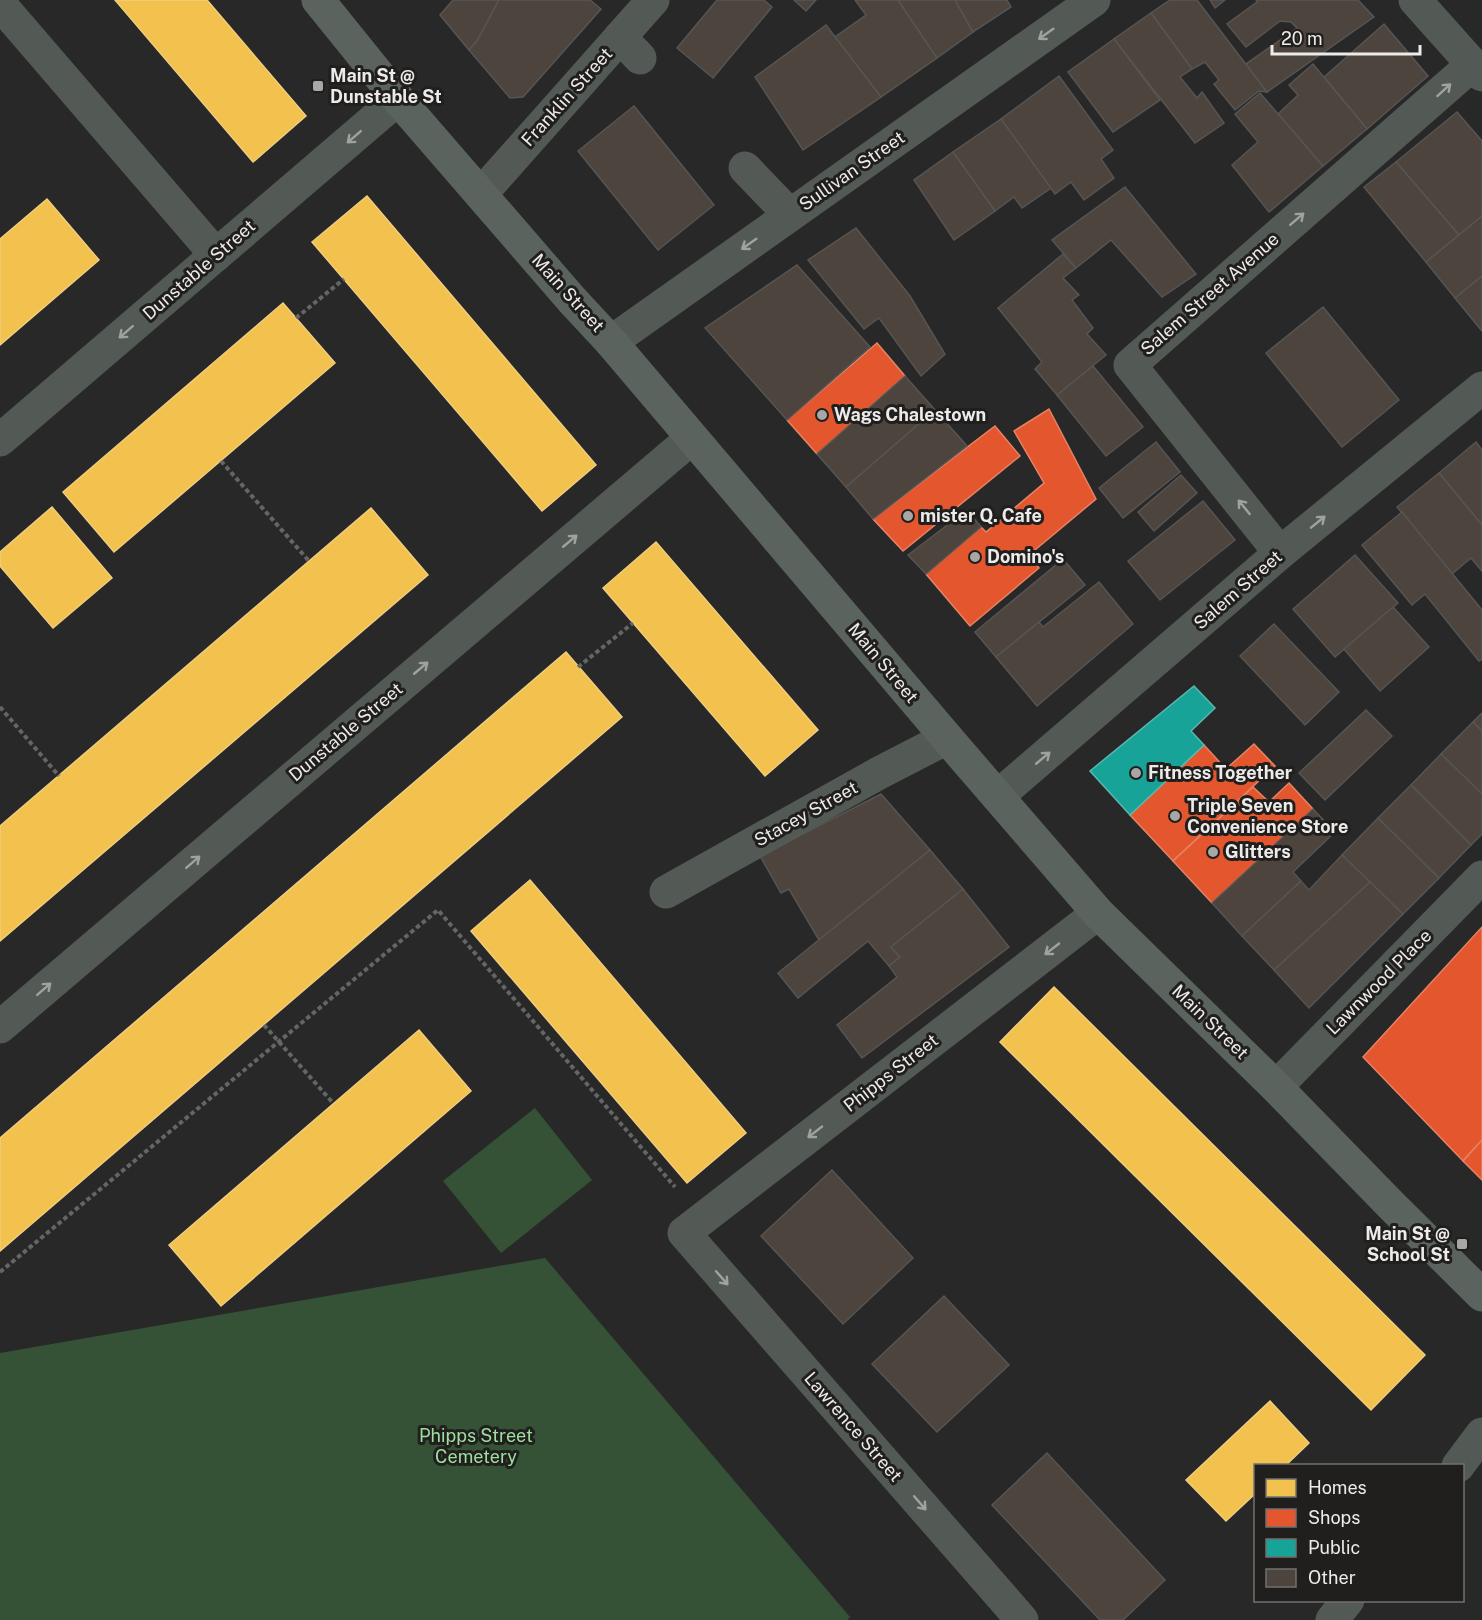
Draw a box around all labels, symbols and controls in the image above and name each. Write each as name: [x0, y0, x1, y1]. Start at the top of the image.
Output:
scale bar: [1272, 18, 1420, 56]
one-way arrow: [1038, 28, 1054, 40]
text: 20 m: [1281, 28, 1323, 49]
street label: Franklin Street: [517, 43, 616, 150]
place label: Main St @ Dunstable St: [330, 65, 442, 107]
marker: Main St @ Dunstable St: [311, 79, 325, 93]
one-way arrow: [1437, 83, 1452, 97]
street label: Sullivan Street: [795, 126, 908, 215]
one-way arrow: [347, 130, 362, 144]
one-way arrow: [1290, 212, 1305, 226]
street label: Dunstable Street: [138, 215, 259, 324]
street label: Salem Street Avenue: [1136, 228, 1283, 359]
one-way arrow: [742, 237, 758, 250]
street label: Main Street: [528, 249, 609, 336]
one-way arrow: [119, 325, 134, 339]
place label: Wags Chalestown: [834, 404, 986, 425]
marker: Wags Chalestown: [815, 408, 829, 422]
one-way arrow: [1237, 500, 1251, 515]
place label: mister Q. Cafe: [920, 505, 1042, 526]
marker: mister Q. Cafe: [901, 509, 915, 523]
one-way arrow: [1310, 515, 1326, 528]
one-way arrow: [562, 535, 578, 548]
place label: Domino's: [987, 546, 1064, 567]
street label: Salem Street: [1189, 546, 1286, 634]
marker: Domino's: [968, 550, 982, 564]
street label: Main Street: [844, 618, 923, 707]
one-way arrow: [413, 661, 429, 674]
street label: Dunstable Street: [285, 678, 407, 785]
one-way arrow: [1035, 751, 1050, 765]
place label: Fitness Together: [1148, 762, 1293, 783]
marker: Fitness Together: [1129, 766, 1143, 780]
street label: Stacey Street: [750, 777, 861, 851]
place label: Triple Seven Convenience Store: [1187, 795, 1348, 837]
marker: Triple Seven Convenience Store: [1168, 809, 1182, 823]
place label: Glitters: [1225, 841, 1291, 862]
marker: Glitters: [1206, 845, 1220, 859]
one-way arrow: [185, 855, 200, 869]
street label: Lawnwood Place: [1322, 925, 1436, 1039]
one-way arrow: [1045, 942, 1061, 955]
street label: Main Street: [1168, 980, 1253, 1063]
one-way arrow: [36, 982, 51, 996]
street label: Phipps Street: [839, 1029, 942, 1116]
one-way arrow: [807, 1125, 823, 1138]
place label: Main St @ School St: [1365, 1223, 1450, 1265]
marker: Main St @ School St: [1455, 1237, 1469, 1251]
one-way arrow: [715, 1270, 729, 1285]
street label: Lawrence Street: [800, 1368, 907, 1486]
park label: Phipps Street Cemetery: [419, 1425, 533, 1467]
legend: [1254, 1464, 1464, 1602]
text: Homes: [1308, 1477, 1367, 1498]
one-way arrow: [913, 1495, 927, 1510]
text: Shops: [1308, 1507, 1360, 1528]
text: Public: [1308, 1537, 1360, 1558]
text: Other: [1308, 1567, 1356, 1588]

